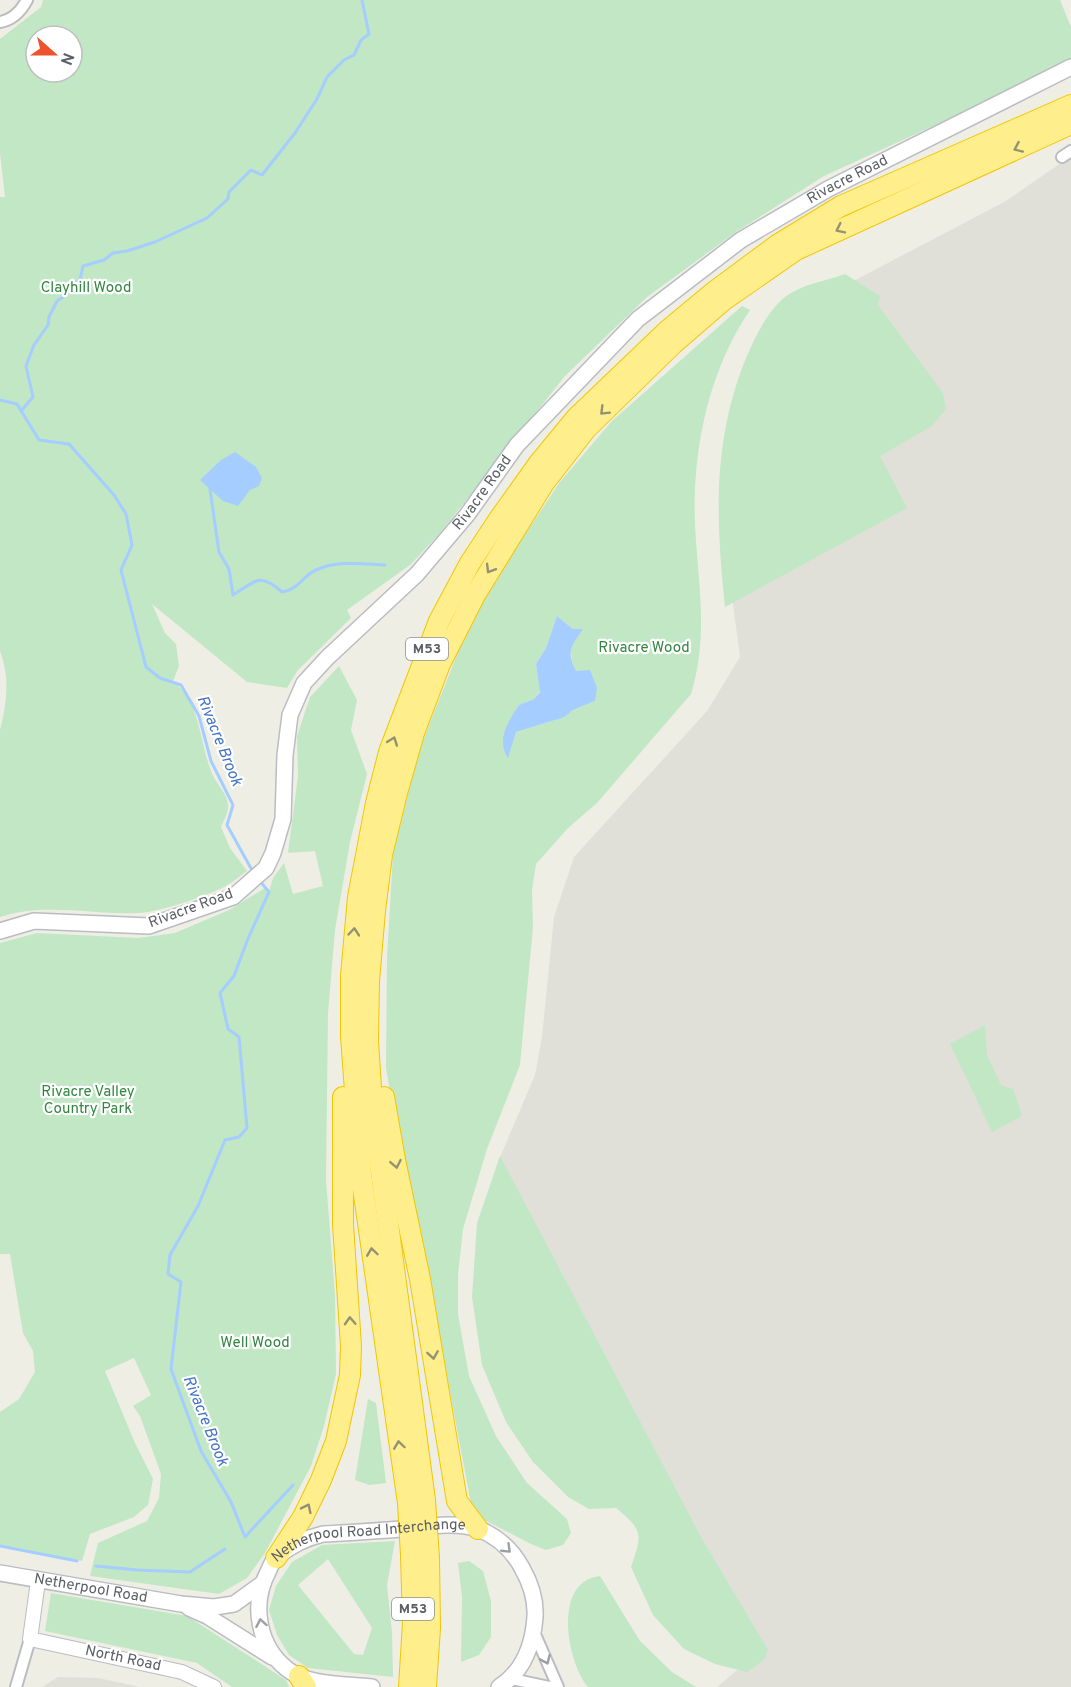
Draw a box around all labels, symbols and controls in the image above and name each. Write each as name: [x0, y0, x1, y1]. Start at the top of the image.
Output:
north arrow: [24, 24, 84, 84]
text: N: [55, 50, 78, 68]
one-way arrow: [1013, 141, 1024, 153]
street label: Rivacre Road: [804, 151, 891, 209]
one-way arrow: [836, 221, 847, 233]
park label: Clayhill Wood: [41, 279, 131, 298]
one-way arrow: [601, 404, 612, 415]
street label: Rivacre Road: [449, 451, 516, 534]
one-way arrow: [486, 563, 498, 573]
road number: M53: [406, 638, 448, 660]
park label: Rivacre Wood: [598, 639, 690, 658]
water label: Rivacre Brook: [192, 693, 247, 790]
one-way arrow: [385, 737, 398, 747]
street label: Rivacre Road: [146, 885, 236, 933]
one-way arrow: [347, 928, 360, 937]
park label: Rivacre Valley Country Park: [41, 1083, 135, 1119]
one-way arrow: [388, 1158, 401, 1168]
one-way arrow: [367, 1247, 379, 1256]
one-way arrow: [343, 1316, 356, 1325]
park label: Well Wood: [220, 1334, 290, 1353]
one-way arrow: [426, 1350, 439, 1360]
water label: Rivacre Brook: [178, 1373, 233, 1470]
one-way arrow: [394, 1440, 406, 1450]
one-way arrow: [300, 1504, 311, 1515]
street label: Netherpool Road Interchange: [268, 1515, 467, 1567]
one-way arrow: [499, 1541, 510, 1552]
street label: Netherpool Road: [33, 1569, 149, 1608]
road number: M53: [392, 1598, 434, 1620]
one-way arrow: [255, 1618, 268, 1628]
street label: North Road: [83, 1642, 163, 1676]
one-way arrow: [539, 1653, 551, 1664]

